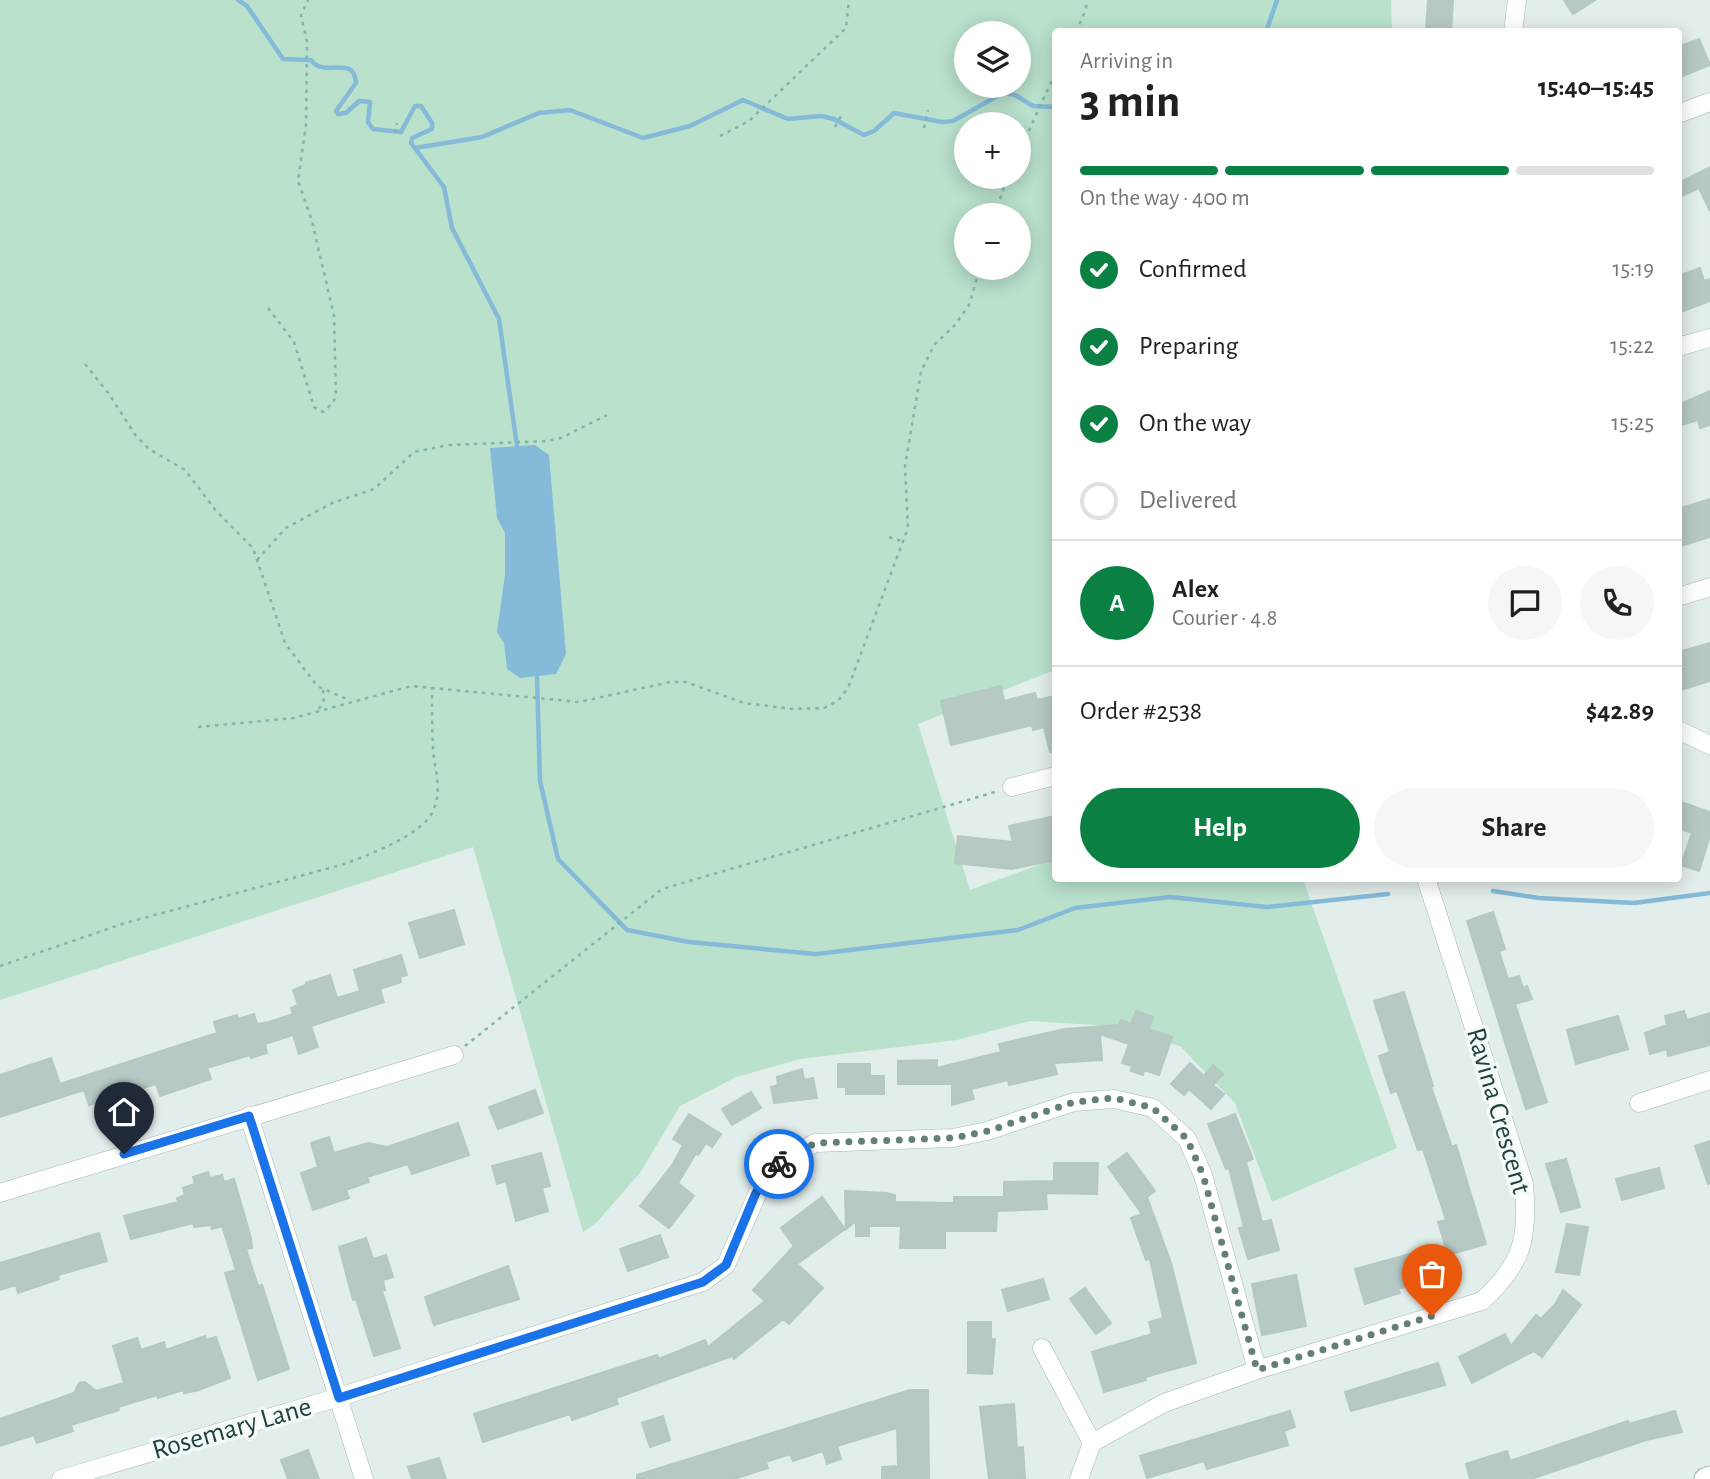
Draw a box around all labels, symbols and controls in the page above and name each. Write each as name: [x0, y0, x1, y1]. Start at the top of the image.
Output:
map controls: [954, 21, 1031, 280]
button: layers: [954, 21, 1031, 98]
text: Arriving in: [1080, 50, 1173, 73]
text: 15:40–15:45: [1538, 74, 1654, 100]
text: 3 min: [1080, 79, 1180, 125]
button: +: [954, 112, 1031, 189]
text: On the way · 400 m: [1080, 187, 1250, 210]
button: −: [954, 203, 1031, 280]
icon: check: [1080, 251, 1118, 289]
text: Confirmed: [1139, 256, 1247, 282]
text: 15:19: [1612, 258, 1654, 281]
icon: check: [1080, 328, 1118, 366]
text: Preparing: [1139, 333, 1238, 359]
text: 15:22: [1610, 335, 1654, 358]
icon: check: [1080, 405, 1118, 443]
text: On the way: [1139, 410, 1251, 436]
text: 15:25: [1611, 412, 1654, 435]
text: Delivered: [1139, 487, 1237, 513]
button: chat: [1488, 566, 1562, 640]
button: phone: [1580, 566, 1654, 640]
text: Alex: [1172, 576, 1219, 602]
text: A: [1109, 590, 1125, 616]
text: Courier · 4.8: [1172, 607, 1277, 630]
text: Order #2538: [1080, 698, 1202, 724]
text: $42.89: [1586, 698, 1654, 724]
button: Help: [1080, 788, 1360, 868]
button: Share: [1374, 788, 1654, 868]
street label: Ravina Crescent: [1461, 1025, 1535, 1197]
pin: [94, 1082, 154, 1154]
icon: home: [105, 1093, 143, 1131]
courier: [744, 1129, 814, 1199]
icon: bike: [760, 1145, 798, 1183]
pin: [1402, 1244, 1462, 1316]
icon: bag: [1413, 1255, 1451, 1293]
street label: Rosemary Lane: [149, 1393, 315, 1465]

